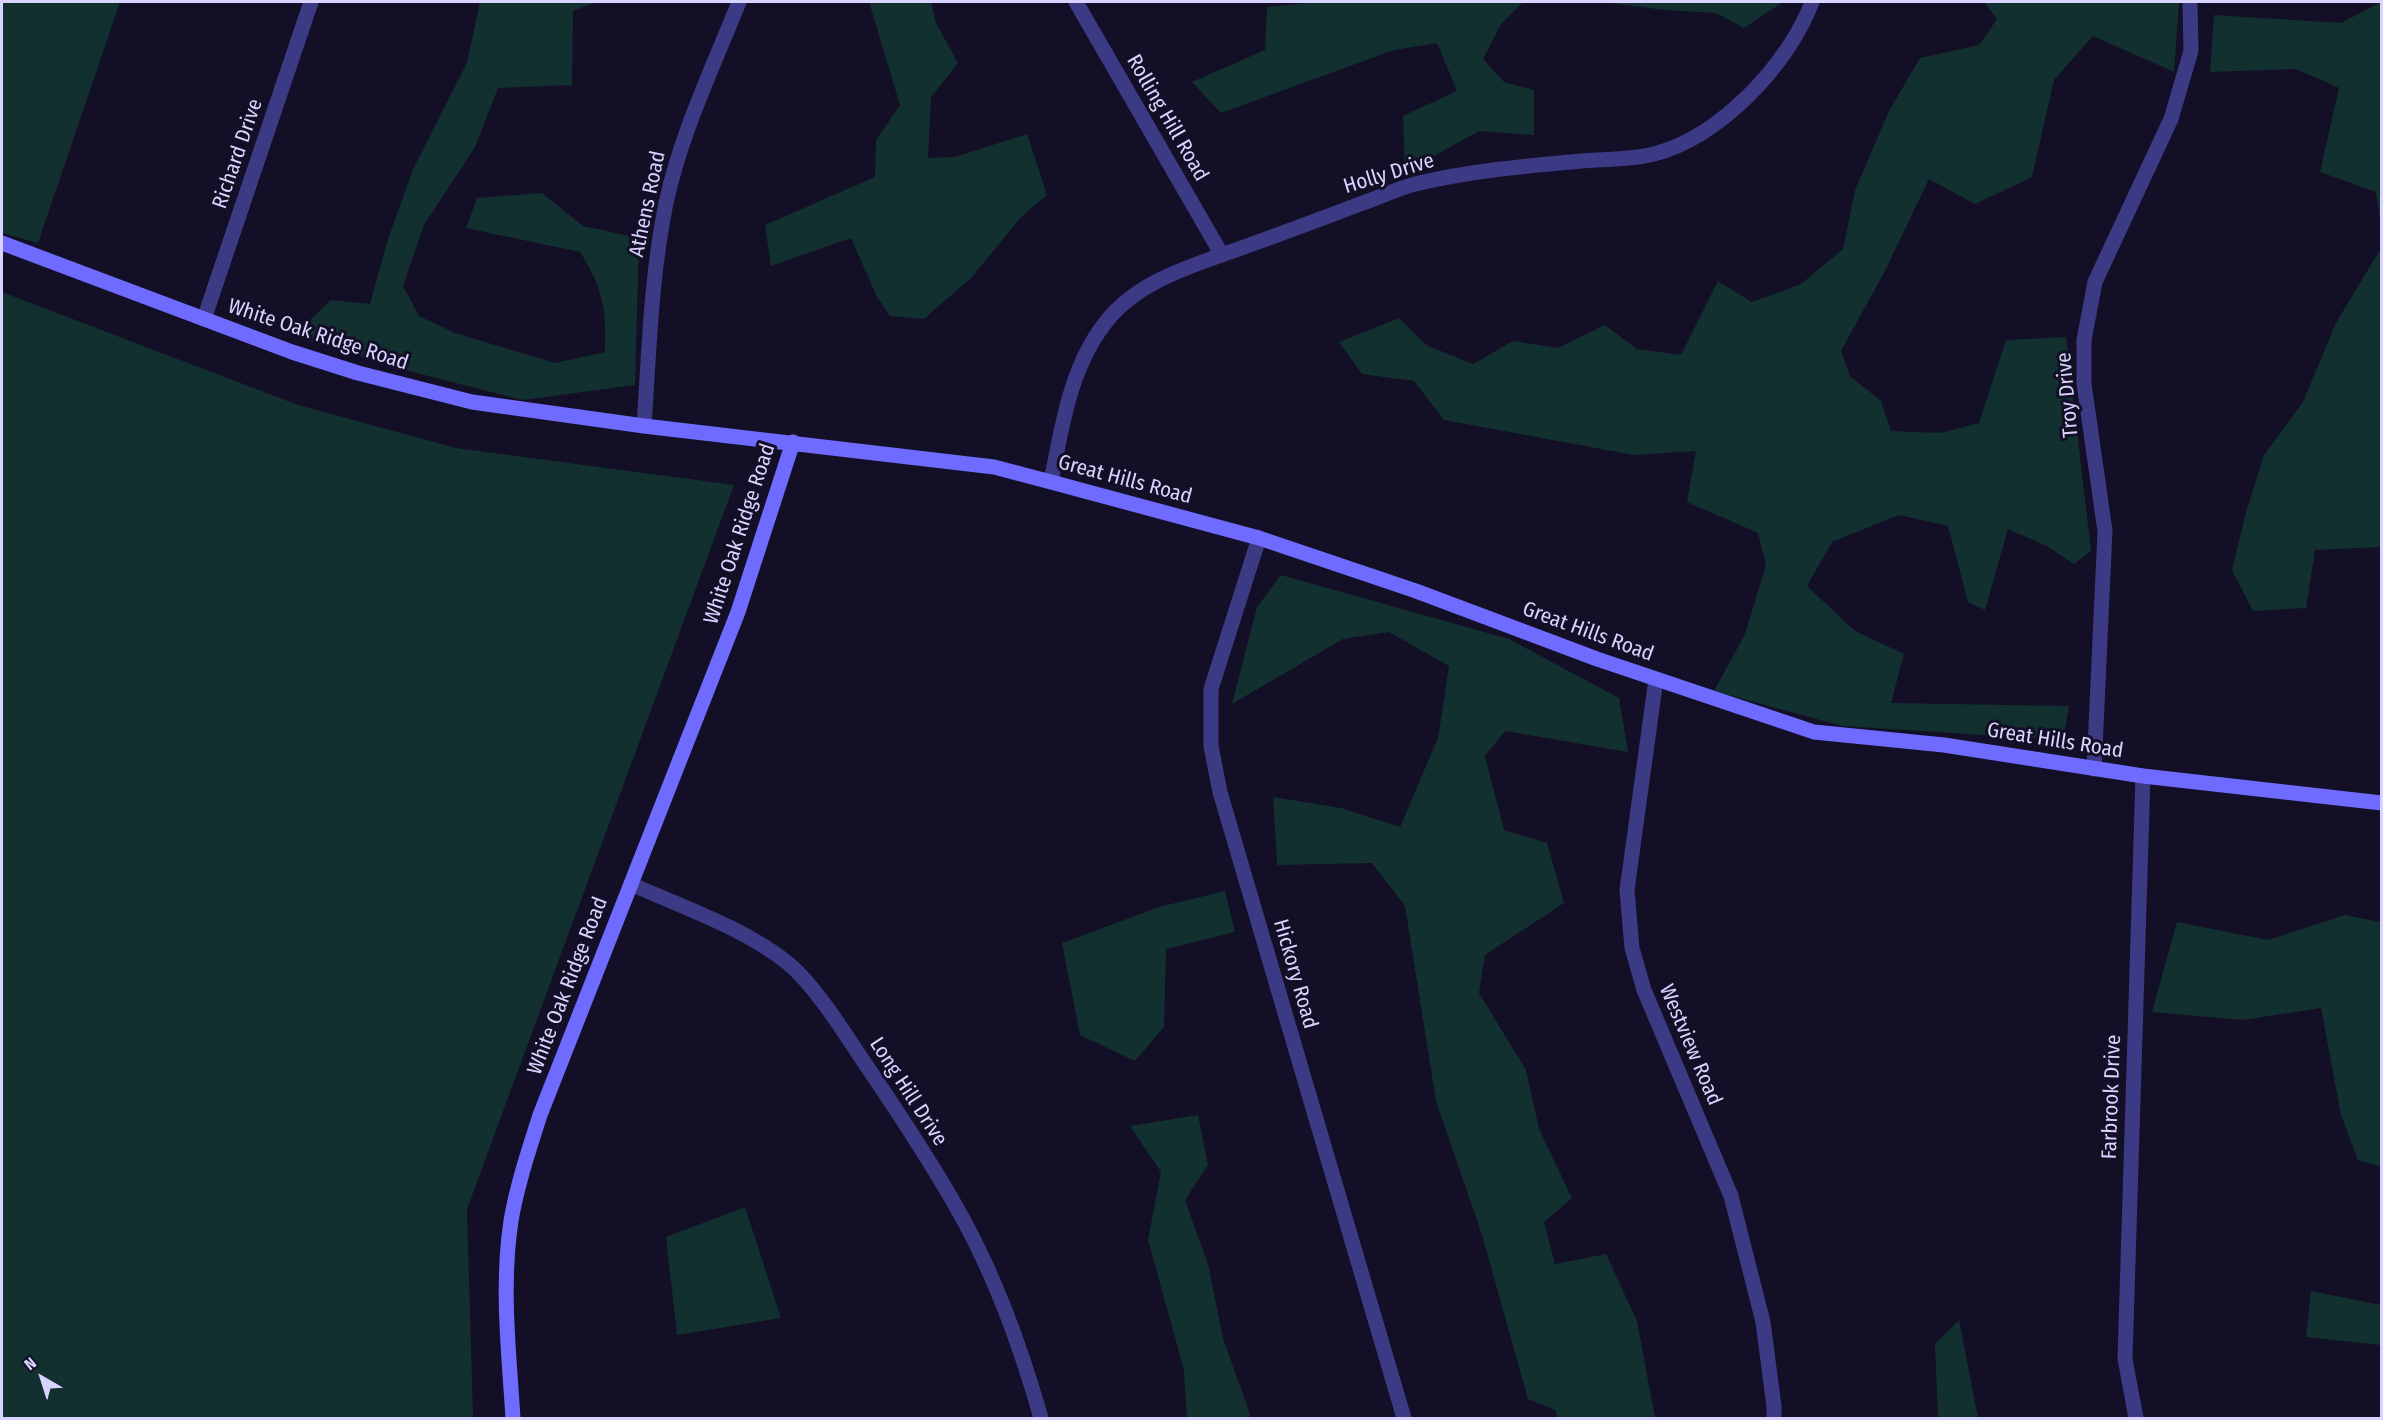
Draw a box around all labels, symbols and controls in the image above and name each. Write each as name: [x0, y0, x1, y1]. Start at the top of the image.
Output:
street label: Rolling Hill Road: [1121, 50, 1213, 186]
street label: Richard Drive: [207, 96, 269, 212]
street label: Holly Drive: [1341, 148, 1437, 200]
street label: Athens Road: [624, 149, 672, 259]
street label: White Oak Ridge Road: [225, 294, 411, 376]
street label: Troy Drive: [2052, 351, 2084, 439]
street label: White Oak Ridge Road: [699, 441, 781, 627]
street label: Great Hills Road: [1055, 450, 1195, 510]
street label: Great Hills Road: [1519, 597, 1657, 667]
street label: Great Hills Road: [1985, 718, 2125, 764]
street label: White Oak Ridge Road: [522, 894, 614, 1078]
street label: Hickory Road: [1267, 916, 1323, 1032]
street label: Westview Road: [1653, 981, 1727, 1109]
street label: Long Hill Drive: [864, 1033, 952, 1151]
street label: Farbrook Drive: [2097, 1034, 2127, 1160]
north arrow: [12, 1348, 72, 1408]
text: N: [21, 1353, 40, 1374]

